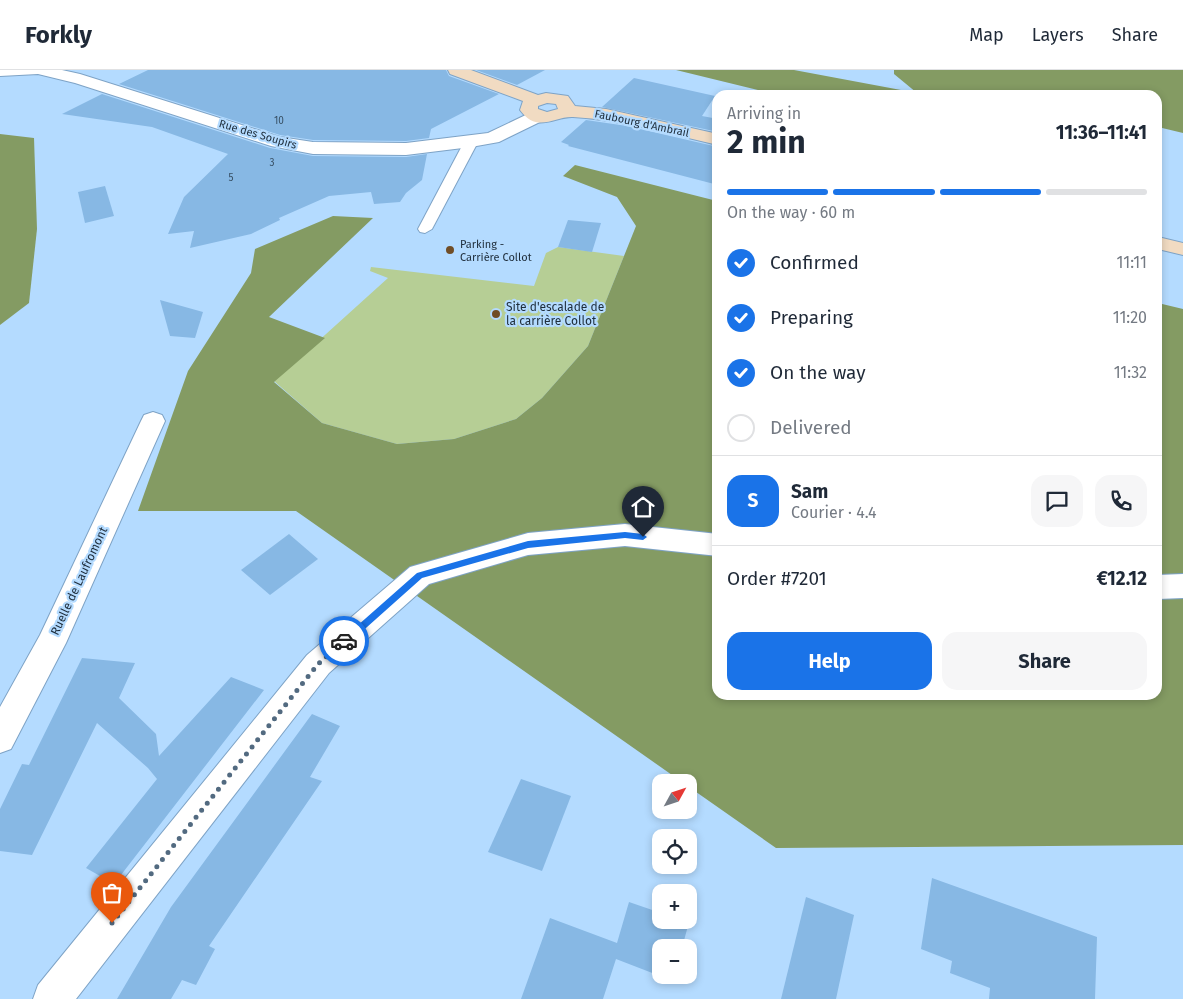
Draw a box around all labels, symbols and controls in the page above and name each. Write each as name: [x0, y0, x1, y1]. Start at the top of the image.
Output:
text: Forkly: [25, 21, 92, 49]
text: Map: [969, 24, 1004, 46]
text: Layers: [1032, 24, 1084, 46]
text: Share: [1112, 24, 1158, 46]
text: Arriving in: [727, 104, 801, 123]
street label: Faubourg d'Ambrail: [593, 107, 690, 140]
house number: 10: [274, 115, 284, 127]
street label: Rue des Soupirs: [217, 117, 298, 152]
text: 11:36–11:41: [1056, 121, 1147, 144]
text: 2 min: [727, 123, 806, 161]
house number: 3: [270, 157, 275, 169]
house number: 5: [228, 172, 234, 184]
text: On the way · 60 m: [727, 203, 855, 222]
place label: Parking - Carrière Collot: [460, 238, 532, 264]
marker: Parking - Carrière Collot: [444, 244, 456, 256]
icon: check: [727, 249, 755, 277]
text: Confirmed: [770, 251, 859, 274]
text: 11:11: [1117, 253, 1147, 272]
place label: Site d'escalade de la carrière Collot: [506, 300, 604, 328]
icon: check: [727, 304, 755, 332]
text: Preparing: [770, 306, 853, 329]
marker: Site d'escalade de la carrière Collot: [490, 308, 502, 320]
text: 11:20: [1113, 308, 1147, 327]
icon: check: [727, 359, 755, 387]
text: On the way: [770, 361, 866, 384]
text: 11:32: [1114, 363, 1147, 382]
text: Delivered: [770, 416, 852, 439]
button: chat: [1031, 475, 1083, 527]
button: phone: [1095, 475, 1147, 527]
text: Sam: [791, 480, 828, 503]
pin: [622, 486, 664, 537]
text: S: [748, 489, 758, 512]
icon: home: [629, 493, 657, 521]
text: Courier · 4.4: [791, 503, 877, 522]
street label: Ruelle de Laufromont: [48, 524, 110, 637]
text: Order #7201: [727, 567, 827, 590]
text: €12.12: [1096, 567, 1147, 590]
courier: [319, 616, 369, 666]
icon: car: [330, 627, 358, 655]
button: Help: [727, 632, 932, 690]
button: Share: [942, 632, 1147, 690]
north arrow: [652, 774, 698, 819]
map controls: [652, 774, 697, 984]
button: locate: [652, 829, 697, 874]
pin: [91, 872, 133, 923]
icon: bag: [98, 879, 126, 907]
button: +: [652, 884, 697, 929]
button: −: [652, 939, 697, 984]

